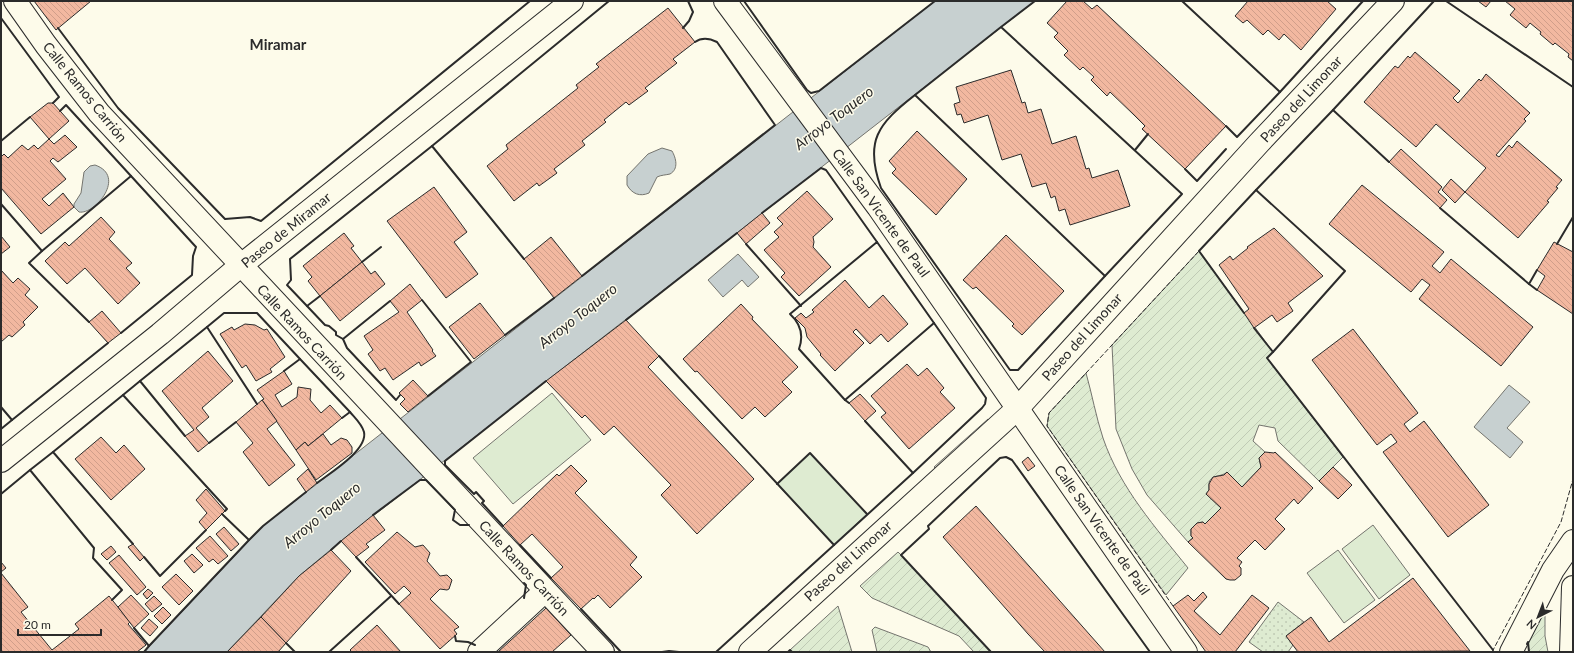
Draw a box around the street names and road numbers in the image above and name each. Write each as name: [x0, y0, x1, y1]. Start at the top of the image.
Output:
street label: Calle Ramos Carrión: [40, 38, 131, 145]
street label: Paseo del Limonar: [1256, 52, 1345, 145]
street label: Calle San Vicente de Paul: [829, 145, 934, 280]
street label: Paseo de Miramar: [237, 188, 334, 271]
street label: Calle Ramos Carrión: [254, 280, 351, 383]
street label: Paseo del Limonar: [1038, 289, 1125, 384]
street label: Calle San Vicente de Paúl: [1051, 461, 1154, 598]
street label: Calle Ramos Carrión: [476, 516, 573, 619]
street label: Paseo del Limonar: [800, 517, 895, 604]

